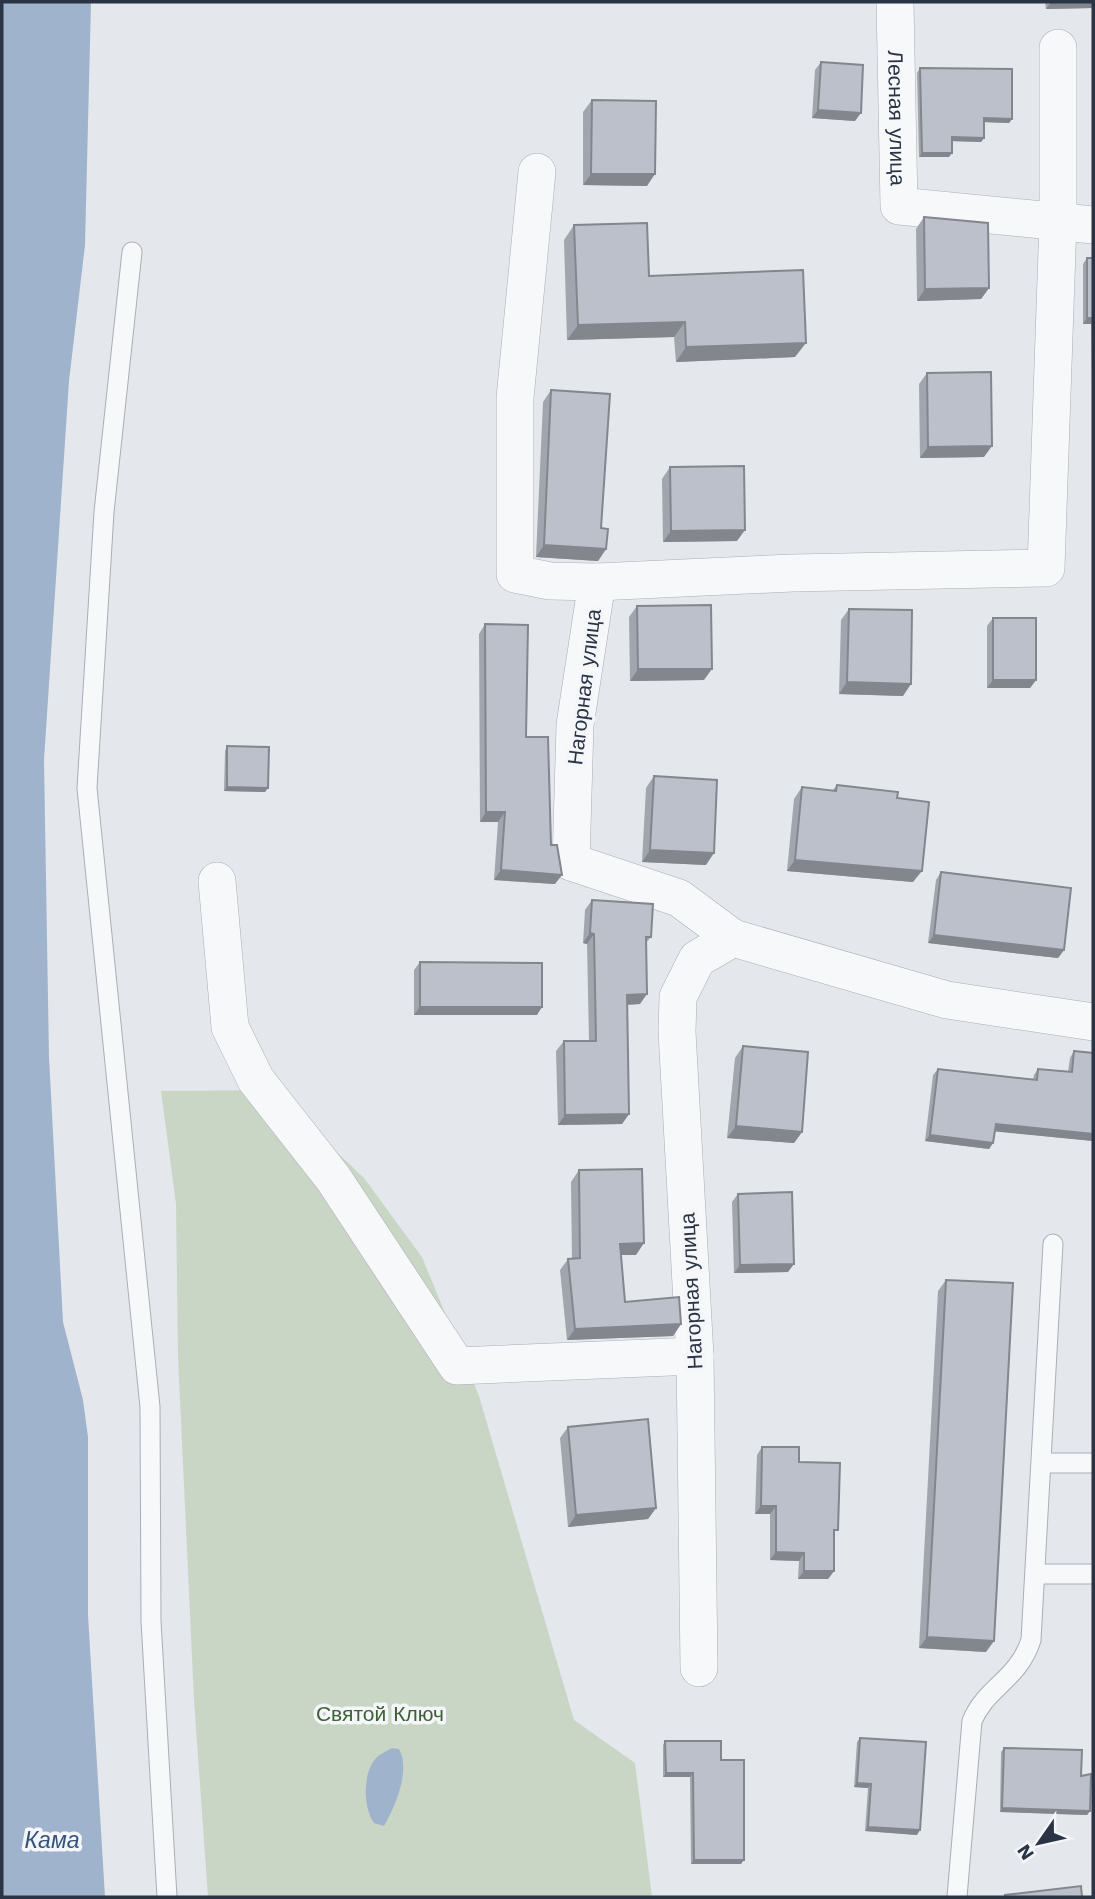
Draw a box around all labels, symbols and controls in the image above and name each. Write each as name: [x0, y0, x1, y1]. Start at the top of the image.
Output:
street label: Лесная улица: [883, 50, 911, 186]
street label: Нагорная улица: [562, 607, 606, 766]
street label: Нагорная улица: [674, 1212, 708, 1370]
park label: Святой Ключ: [316, 1701, 444, 1726]
north arrow: [1004, 1808, 1074, 1878]
water label: Кама: [25, 1827, 79, 1854]
text: N: [1012, 1840, 1039, 1864]

